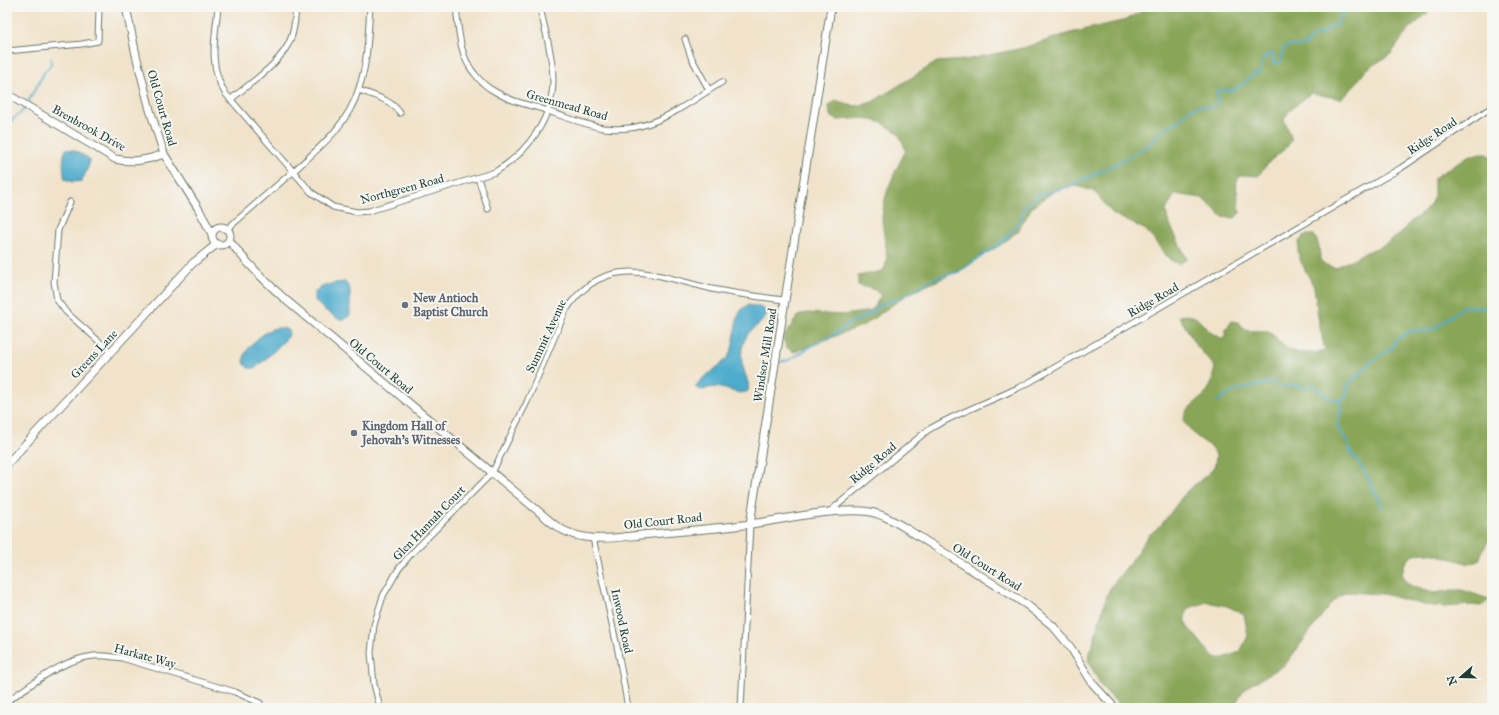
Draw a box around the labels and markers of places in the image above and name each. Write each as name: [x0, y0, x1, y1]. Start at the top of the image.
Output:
place label: New Antioch Baptist Church: [413, 291, 488, 320]
marker: New Antioch Baptist Church: [400, 300, 410, 310]
place label: Kingdom Hall of Jehovah's Witnesses: [360, 419, 461, 448]
marker: Kingdom Hall of Jehovah's Witnesses: [349, 428, 359, 438]

